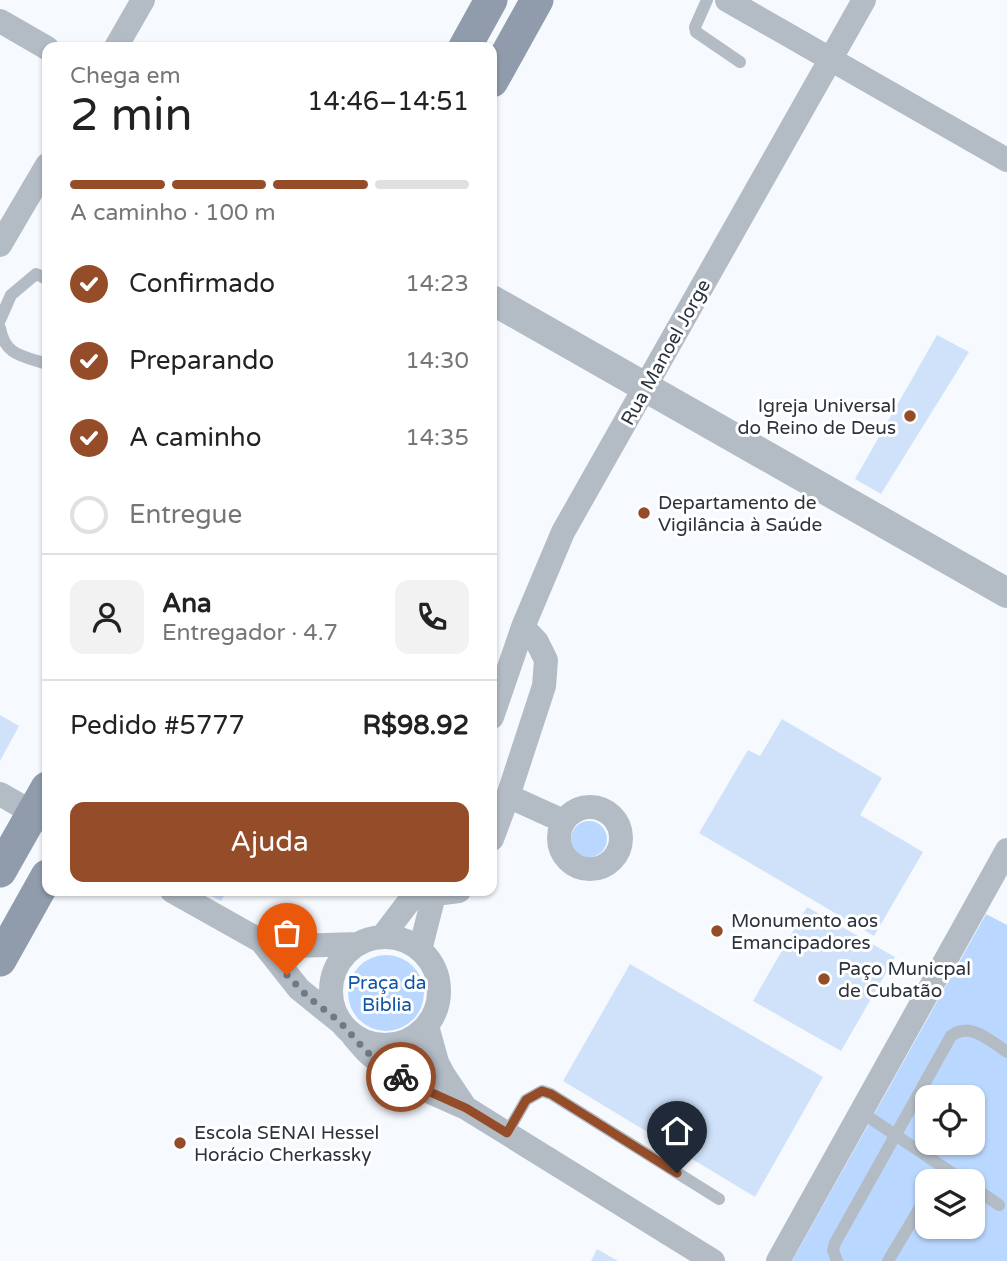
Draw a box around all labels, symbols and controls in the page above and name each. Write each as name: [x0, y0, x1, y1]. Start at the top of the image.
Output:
text: Chega em: [70, 62, 181, 90]
text: 14:46–14:51: [307, 86, 469, 117]
text: 2 min: [70, 88, 193, 143]
text: A caminho · 100 m: [70, 199, 276, 227]
icon: check: [70, 265, 108, 303]
text: Confirmado: [129, 268, 275, 299]
text: 14:23: [405, 270, 469, 298]
street label: Rua Manoel Jorge: [617, 276, 715, 429]
icon: check: [70, 342, 108, 380]
text: Preparando: [129, 345, 274, 376]
text: 14:30: [405, 347, 469, 375]
place label: Igreja Universal do Reino de Deus: [737, 395, 896, 439]
marker: Igreja Universal do Reino de Deus: [902, 408, 918, 424]
icon: check: [70, 419, 108, 457]
text: A caminho: [129, 422, 261, 453]
text: 14:35: [405, 424, 469, 452]
place label: Departamento de Vigilância à Saúde: [658, 492, 822, 536]
text: Entregue: [129, 499, 242, 530]
marker: Departamento de Vigilância à Saúde: [636, 505, 652, 521]
button: person: [70, 580, 144, 654]
button: phone: [395, 580, 469, 654]
text: Ana: [162, 588, 212, 619]
text: Entregador · 4.7: [162, 619, 338, 647]
text: Pedido #5777: [70, 710, 245, 741]
text: R$98.92: [362, 710, 469, 741]
button: Ajuda: [70, 802, 469, 882]
pin: [257, 903, 317, 975]
place label: Monumento aos Emancipadores: [731, 910, 878, 954]
icon: bag: [268, 914, 306, 952]
marker: Monumento aos Emancipadores: [709, 923, 725, 939]
place label: Paço Municpal de Cubatão: [838, 958, 971, 1002]
marker: Paço Municpal de Cubatão: [816, 971, 832, 987]
park label: Praça da Biblia: [348, 972, 426, 1016]
courier: [366, 1042, 436, 1112]
icon: bike: [382, 1058, 420, 1096]
map controls: [915, 1085, 985, 1239]
button: locate: [915, 1085, 985, 1155]
pin: [647, 1101, 707, 1173]
icon: home: [658, 1112, 696, 1150]
place label: Escola SENAI Hessel Horácio Cherkassky: [194, 1122, 379, 1166]
marker: Escola SENAI Hessel Horácio Cherkassky: [172, 1135, 188, 1151]
button: layers: [915, 1169, 985, 1239]

